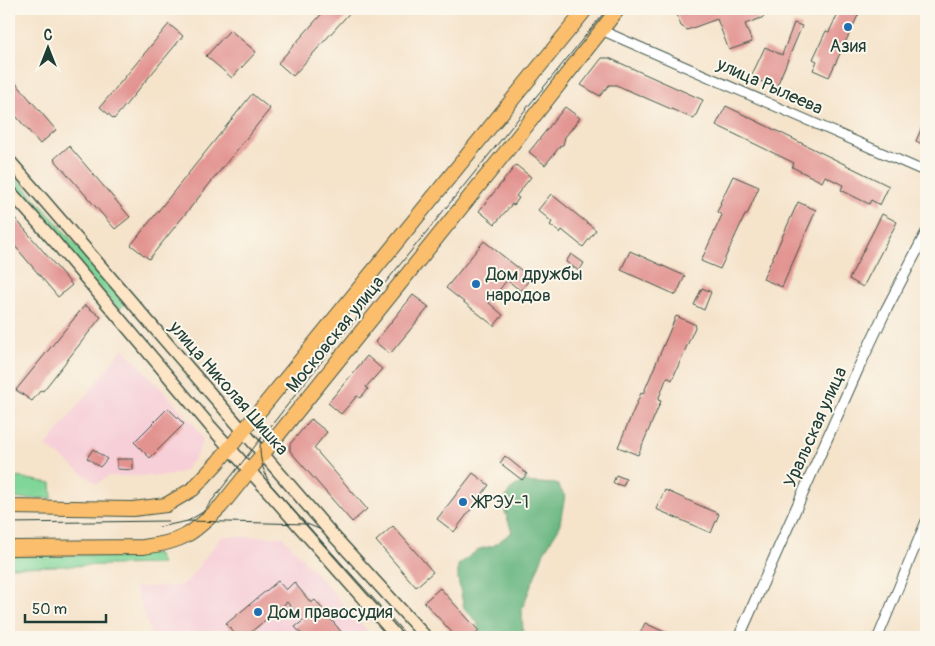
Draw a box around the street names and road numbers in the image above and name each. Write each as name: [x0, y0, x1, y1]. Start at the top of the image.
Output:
street label: улица Рылеева: [712, 52, 826, 120]
street label: Московская улица: [281, 271, 390, 397]
street label: улица Николая Шишка: [163, 316, 293, 460]
street label: Уральская улица: [779, 363, 852, 491]

